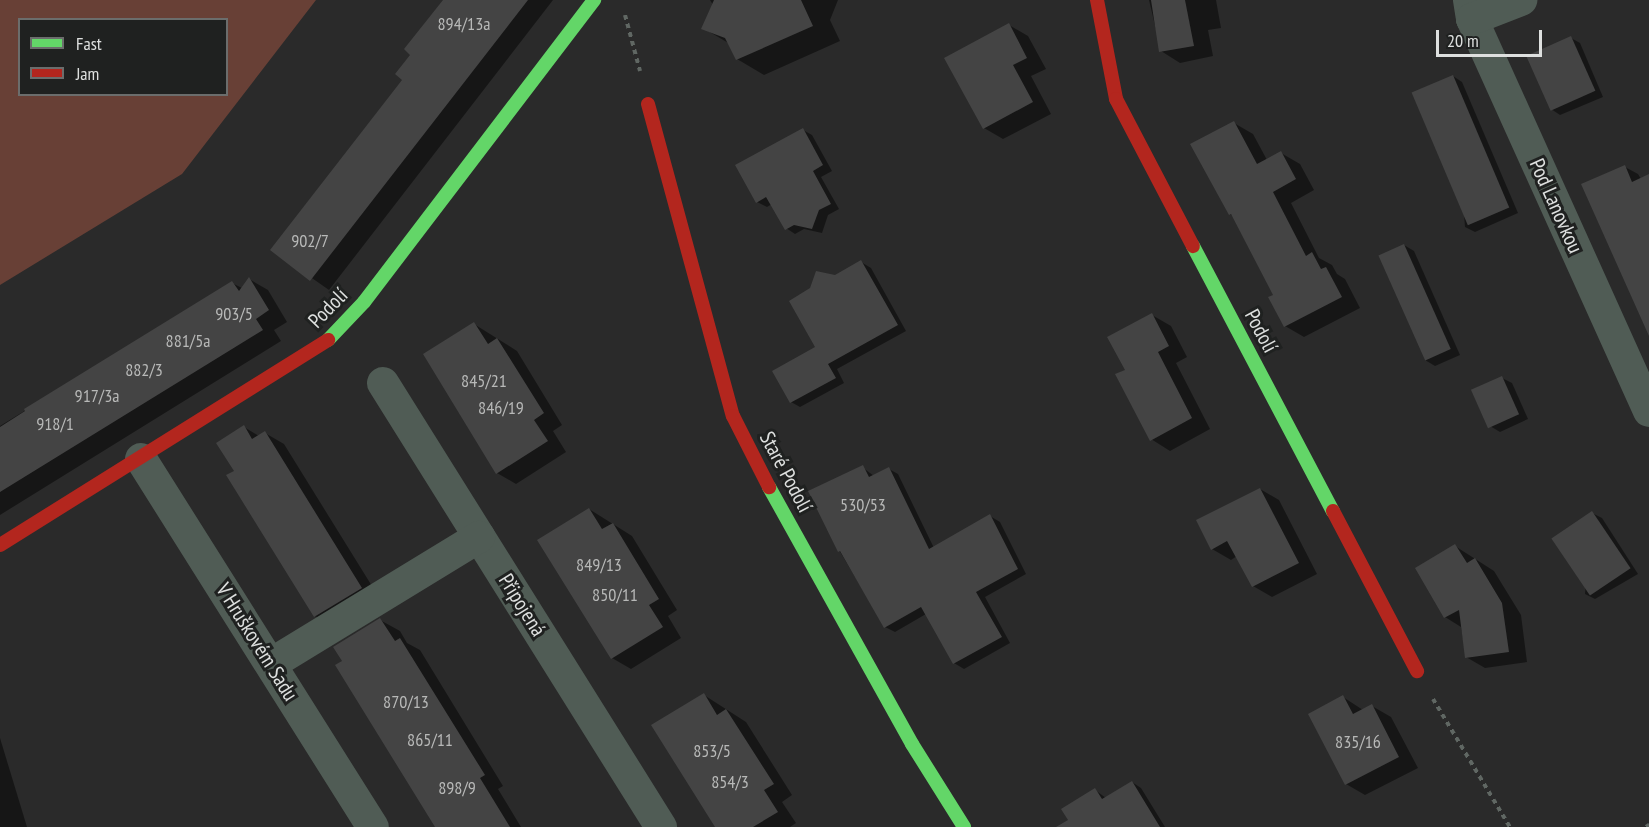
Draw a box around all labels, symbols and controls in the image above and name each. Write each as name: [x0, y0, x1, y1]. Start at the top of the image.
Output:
house number: 894/13a: [437, 13, 491, 35]
legend: [18, 18, 228, 96]
scale bar: [1439, 18, 1546, 56]
text: 20 m: [1447, 29, 1479, 52]
text: Fast: [76, 32, 102, 55]
text: Jam: [76, 62, 99, 85]
street label: Pod Lanovkou: [1524, 155, 1588, 257]
house number: 902/7: [291, 230, 329, 252]
street label: Podolí: [303, 283, 353, 333]
house number: 903/5: [215, 303, 253, 325]
street label: Podolí: [1239, 305, 1283, 357]
house number: 881/5a: [166, 330, 210, 352]
house number: 882/3: [125, 359, 163, 381]
house number: 845/21: [461, 370, 507, 392]
house number: 917/3a: [75, 385, 119, 407]
house number: 846/19: [478, 397, 524, 419]
house number: 918/1: [36, 413, 74, 435]
street label: Staré Podolí: [754, 427, 818, 517]
house number: 530/53: [840, 494, 886, 516]
house number: 849/13: [576, 554, 622, 576]
street label: Připojená: [493, 569, 551, 641]
street label: V Hruškovém Sadu: [211, 578, 303, 706]
house number: 850/11: [592, 584, 638, 606]
house number: 870/13: [383, 691, 429, 713]
house number: 865/11: [407, 729, 453, 751]
house number: 835/16: [1335, 731, 1381, 753]
house number: 853/5: [693, 740, 731, 762]
house number: 854/3: [711, 771, 749, 793]
house number: 898/9: [438, 777, 476, 799]

